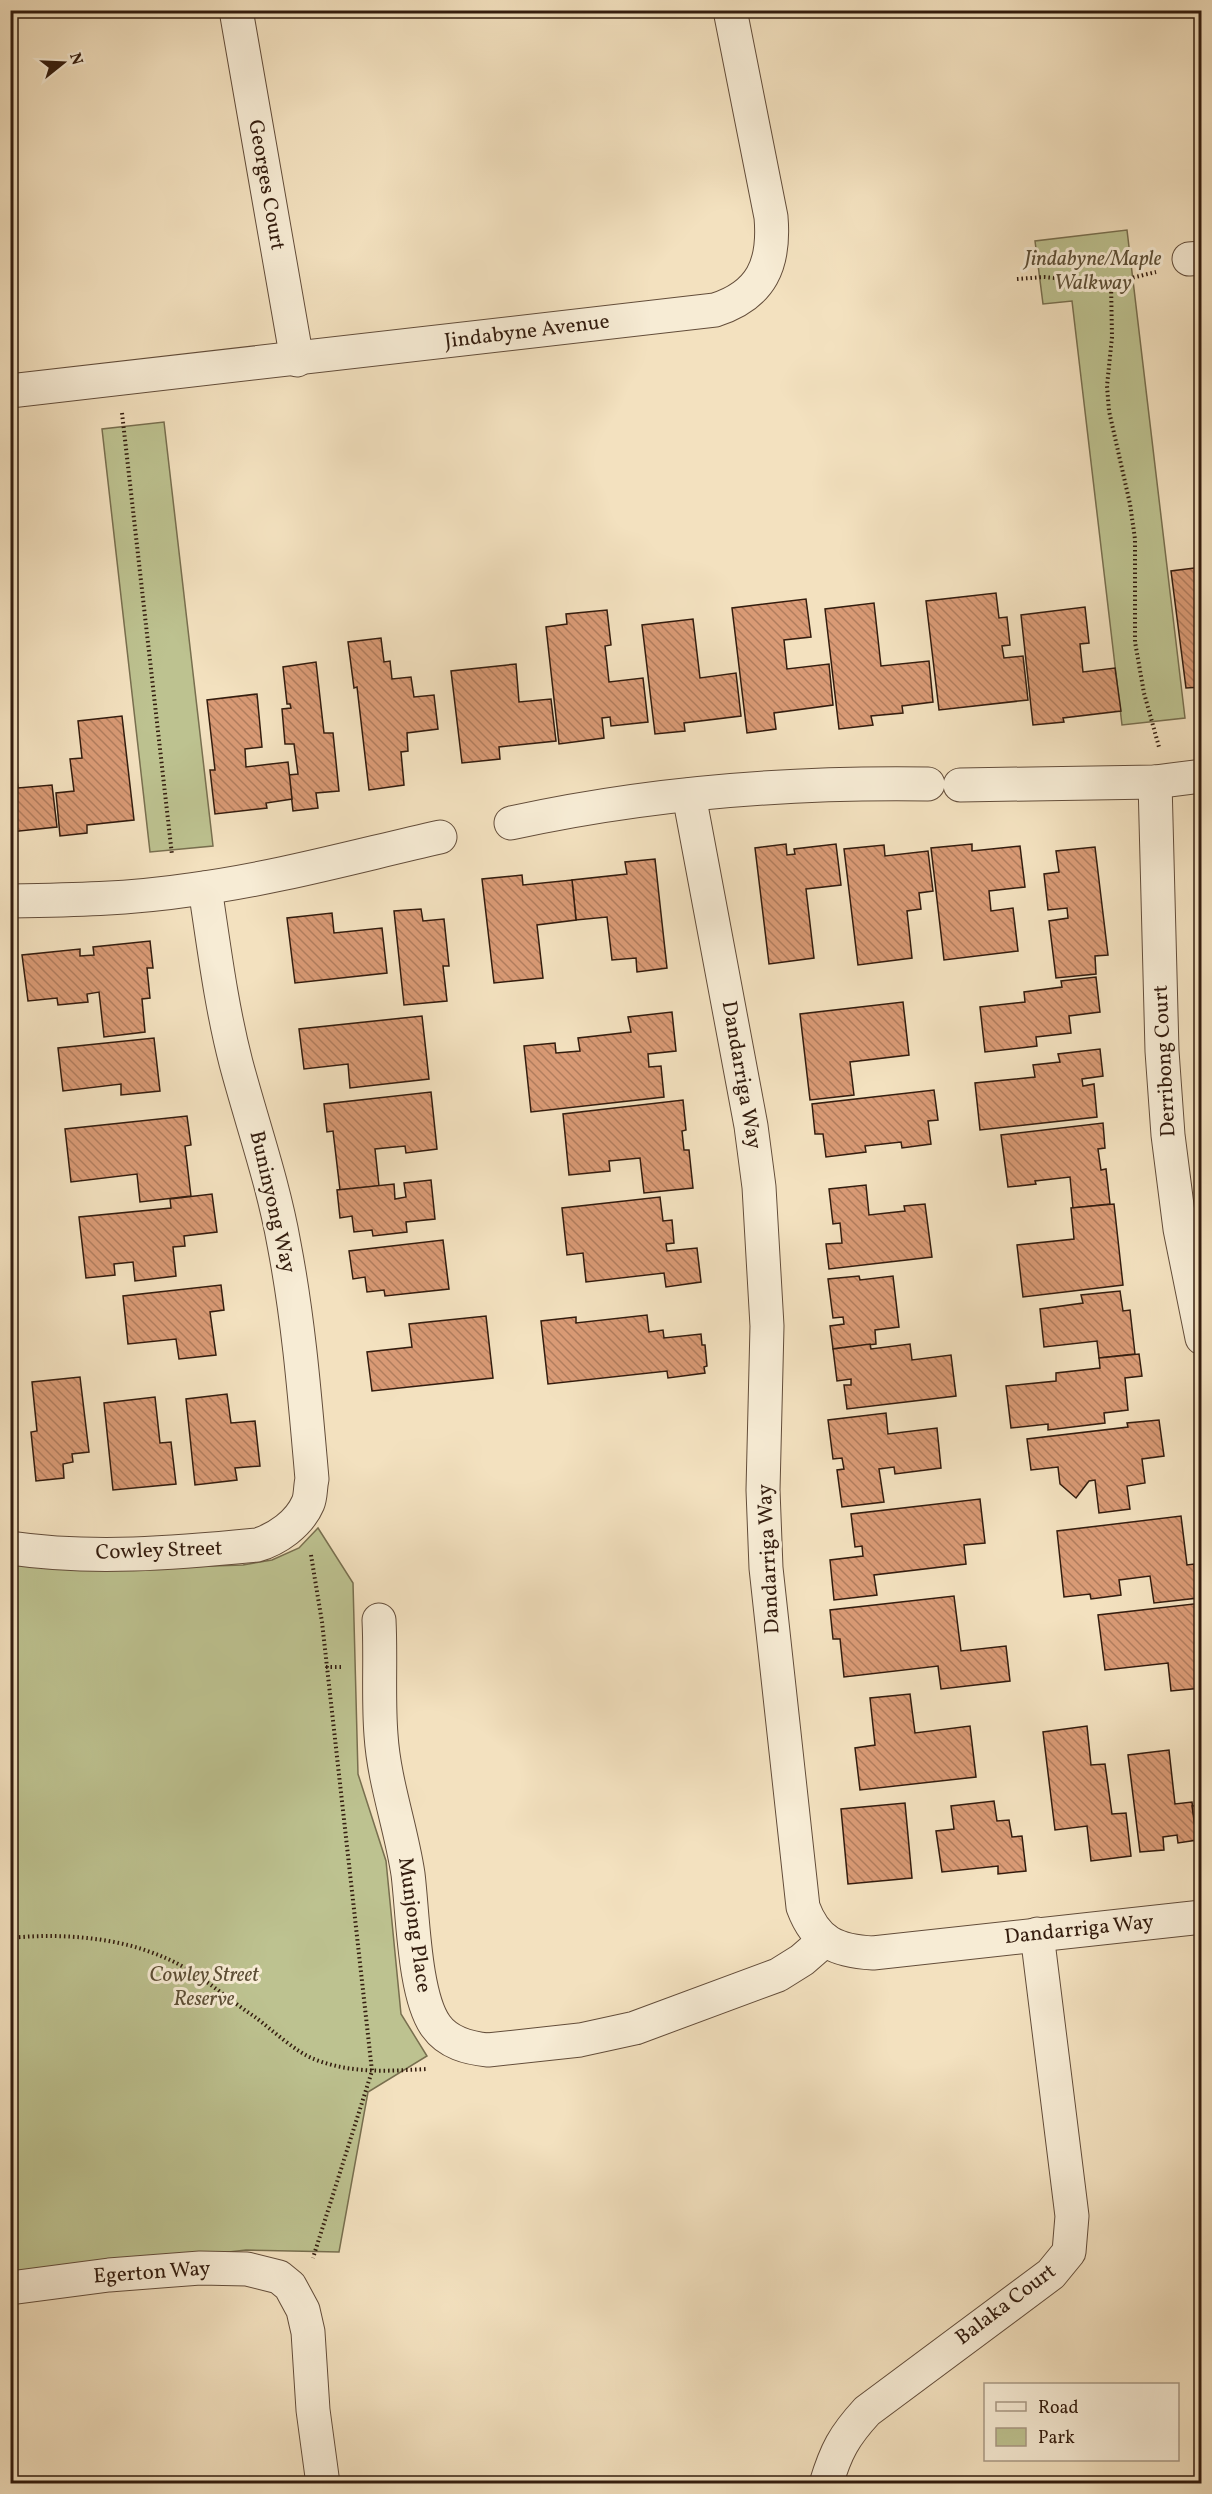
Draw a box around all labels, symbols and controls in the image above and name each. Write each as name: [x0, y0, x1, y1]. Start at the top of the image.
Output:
north arrow: [33, 33, 93, 93]
text: N: [63, 50, 88, 68]
street label: Georges Court: [240, 117, 292, 253]
park label: Jindabyne/Maple Walkway: [1022, 245, 1162, 298]
street label: Jindabyne Avenue: [443, 307, 611, 357]
street label: Derribong Court: [1147, 984, 1183, 1138]
street label: Dandarriga Way: [714, 999, 768, 1152]
street label: Buninyong Way: [242, 1128, 303, 1277]
street label: Dandarriga Way: [751, 1483, 787, 1635]
street label: Cowley Street: [95, 1534, 223, 1568]
street label: Munjong Place: [390, 1855, 438, 1995]
street label: Dandarriga Way: [1003, 1908, 1156, 1952]
park label: Cowley Street Reserve: [149, 1961, 260, 2014]
street label: Egerton Way: [92, 2254, 212, 2292]
street label: Balaka Court: [950, 2258, 1062, 2352]
legend: [984, 2383, 1179, 2461]
text: Road: [1038, 2396, 1079, 2421]
text: Park: [1038, 2426, 1075, 2451]

